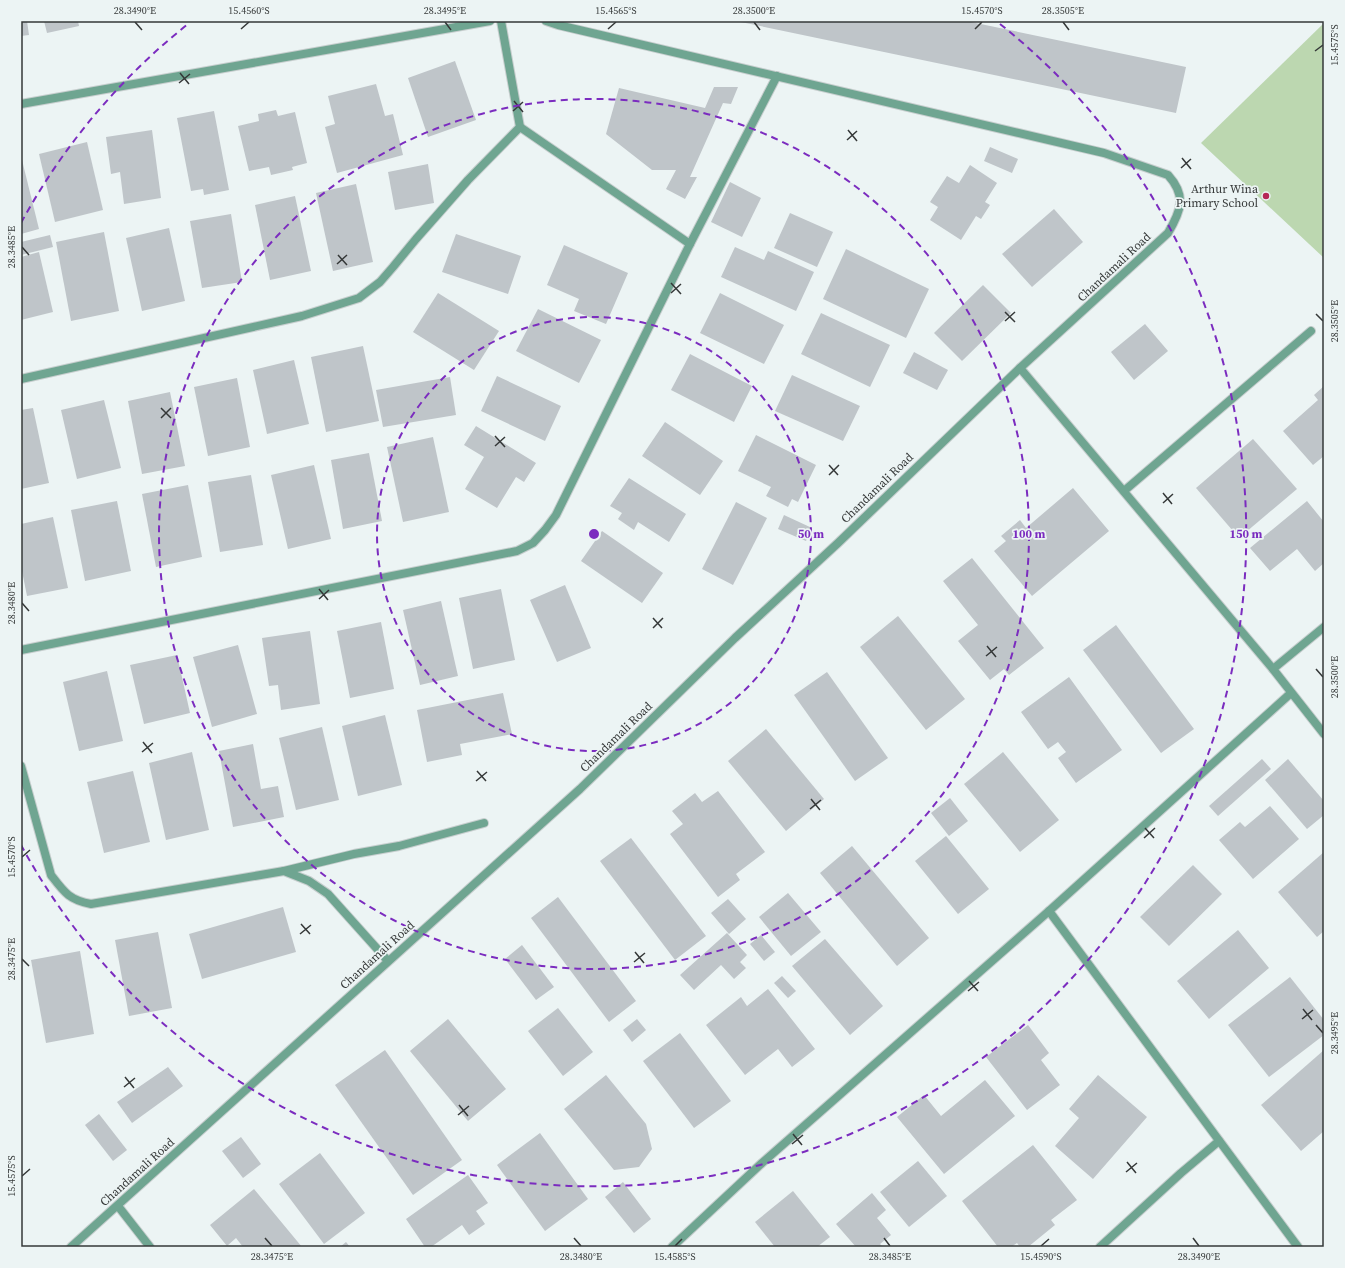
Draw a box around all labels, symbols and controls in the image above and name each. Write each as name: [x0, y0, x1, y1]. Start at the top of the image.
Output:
text: 28.3490°E: [114, 4, 156, 17]
text: 15.4560°S: [228, 4, 270, 17]
text: 28.3495°E: [424, 4, 466, 17]
text: 15.4565°S: [595, 4, 637, 17]
text: 28.3500°E: [733, 4, 775, 17]
text: 15.4570°S: [961, 4, 1003, 17]
text: 28.3505°E: [1042, 4, 1084, 17]
text: 15.4575°S: [1328, 24, 1341, 66]
place label: Arthur Wina Primary School: [1176, 181, 1259, 211]
marker: Arthur Wina Primary School: [1261, 191, 1271, 201]
text: 28.3485°E: [5, 226, 18, 268]
street label: Chandamali Road: [1074, 229, 1154, 305]
text: 28.3505°E: [1328, 300, 1341, 342]
street label: Chandamali Road: [837, 449, 917, 527]
text: 50 m: [798, 526, 824, 542]
text: 100 m: [1013, 526, 1046, 542]
text: 150 m: [1230, 526, 1263, 542]
centre of rings: [587, 527, 601, 541]
text: 28.3480°E: [5, 582, 18, 624]
text: 28.3500°E: [1328, 656, 1341, 698]
street label: Chandamali Road: [576, 698, 656, 776]
text: 15.4570°S: [5, 836, 18, 878]
street label: Chandamali Road: [336, 917, 418, 993]
text: 28.3475°E: [5, 938, 18, 980]
text: 28.3495°E: [1328, 1012, 1341, 1054]
street label: Chandamali Road: [96, 1134, 178, 1210]
text: 15.4575°S: [5, 1155, 18, 1197]
text: 28.3475°E: [251, 1250, 293, 1263]
text: 28.3480°E: [560, 1250, 602, 1263]
text: 15.4585°S: [654, 1250, 696, 1263]
text: 28.3485°E: [869, 1250, 911, 1263]
text: 15.4590°S: [1020, 1250, 1062, 1263]
text: 28.3490°E: [1178, 1250, 1220, 1263]

